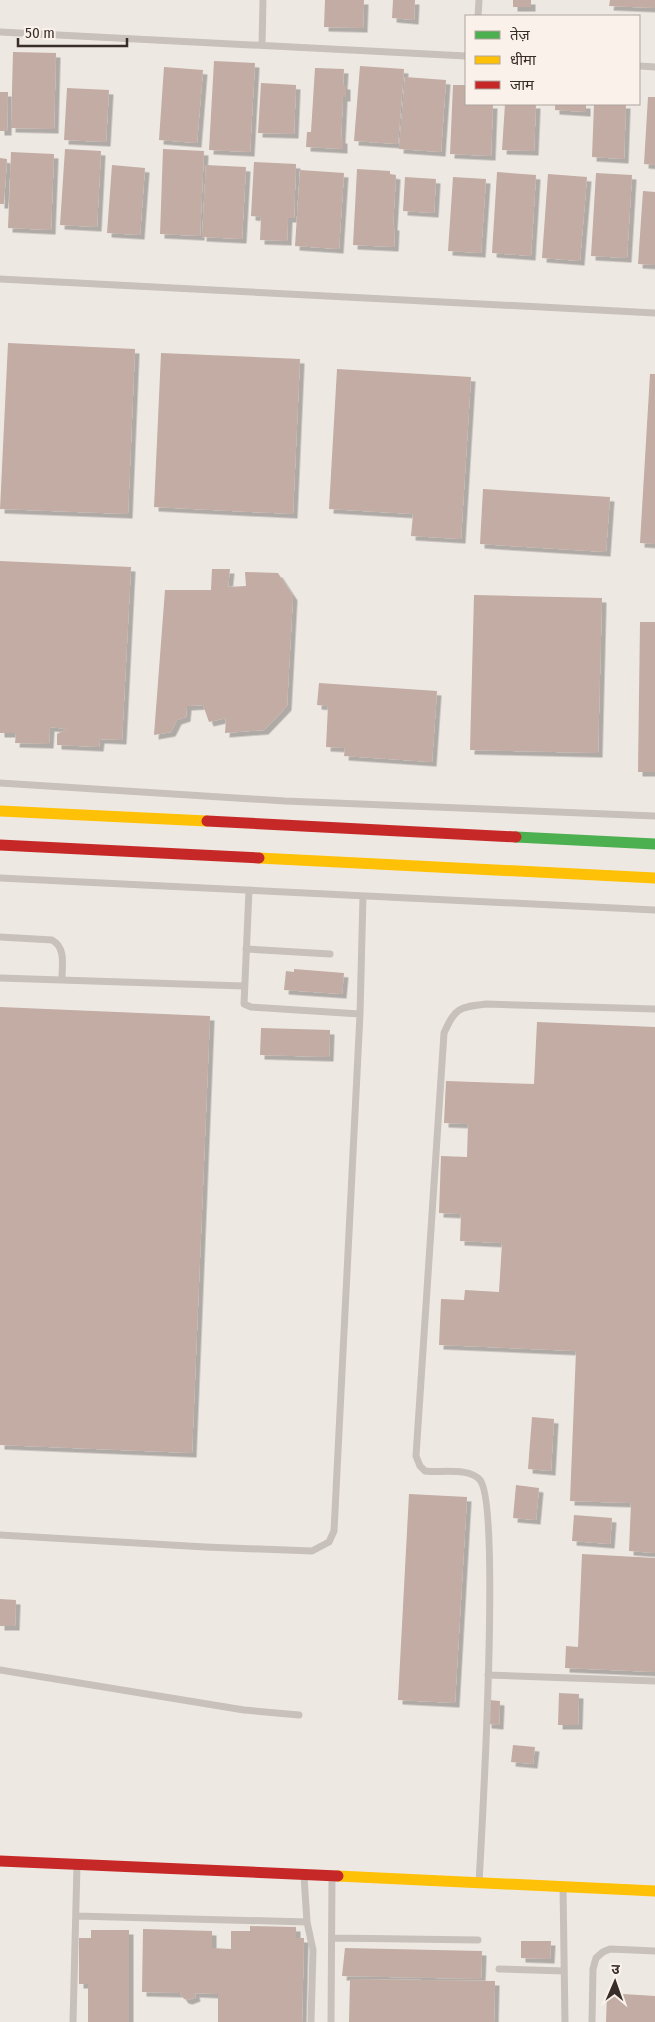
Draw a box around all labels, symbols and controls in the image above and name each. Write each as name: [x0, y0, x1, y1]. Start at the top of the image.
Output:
scale bar: [18, 15, 126, 47]
legend: [465, 15, 640, 105]
text: 50 m: [25, 24, 55, 42]
text: तेज़: [510, 26, 531, 44]
text: धीमा: [510, 51, 537, 69]
text: जाम: [510, 76, 535, 94]
north arrow: [590, 1957, 640, 2007]
text: उ: [611, 1961, 621, 1978]

